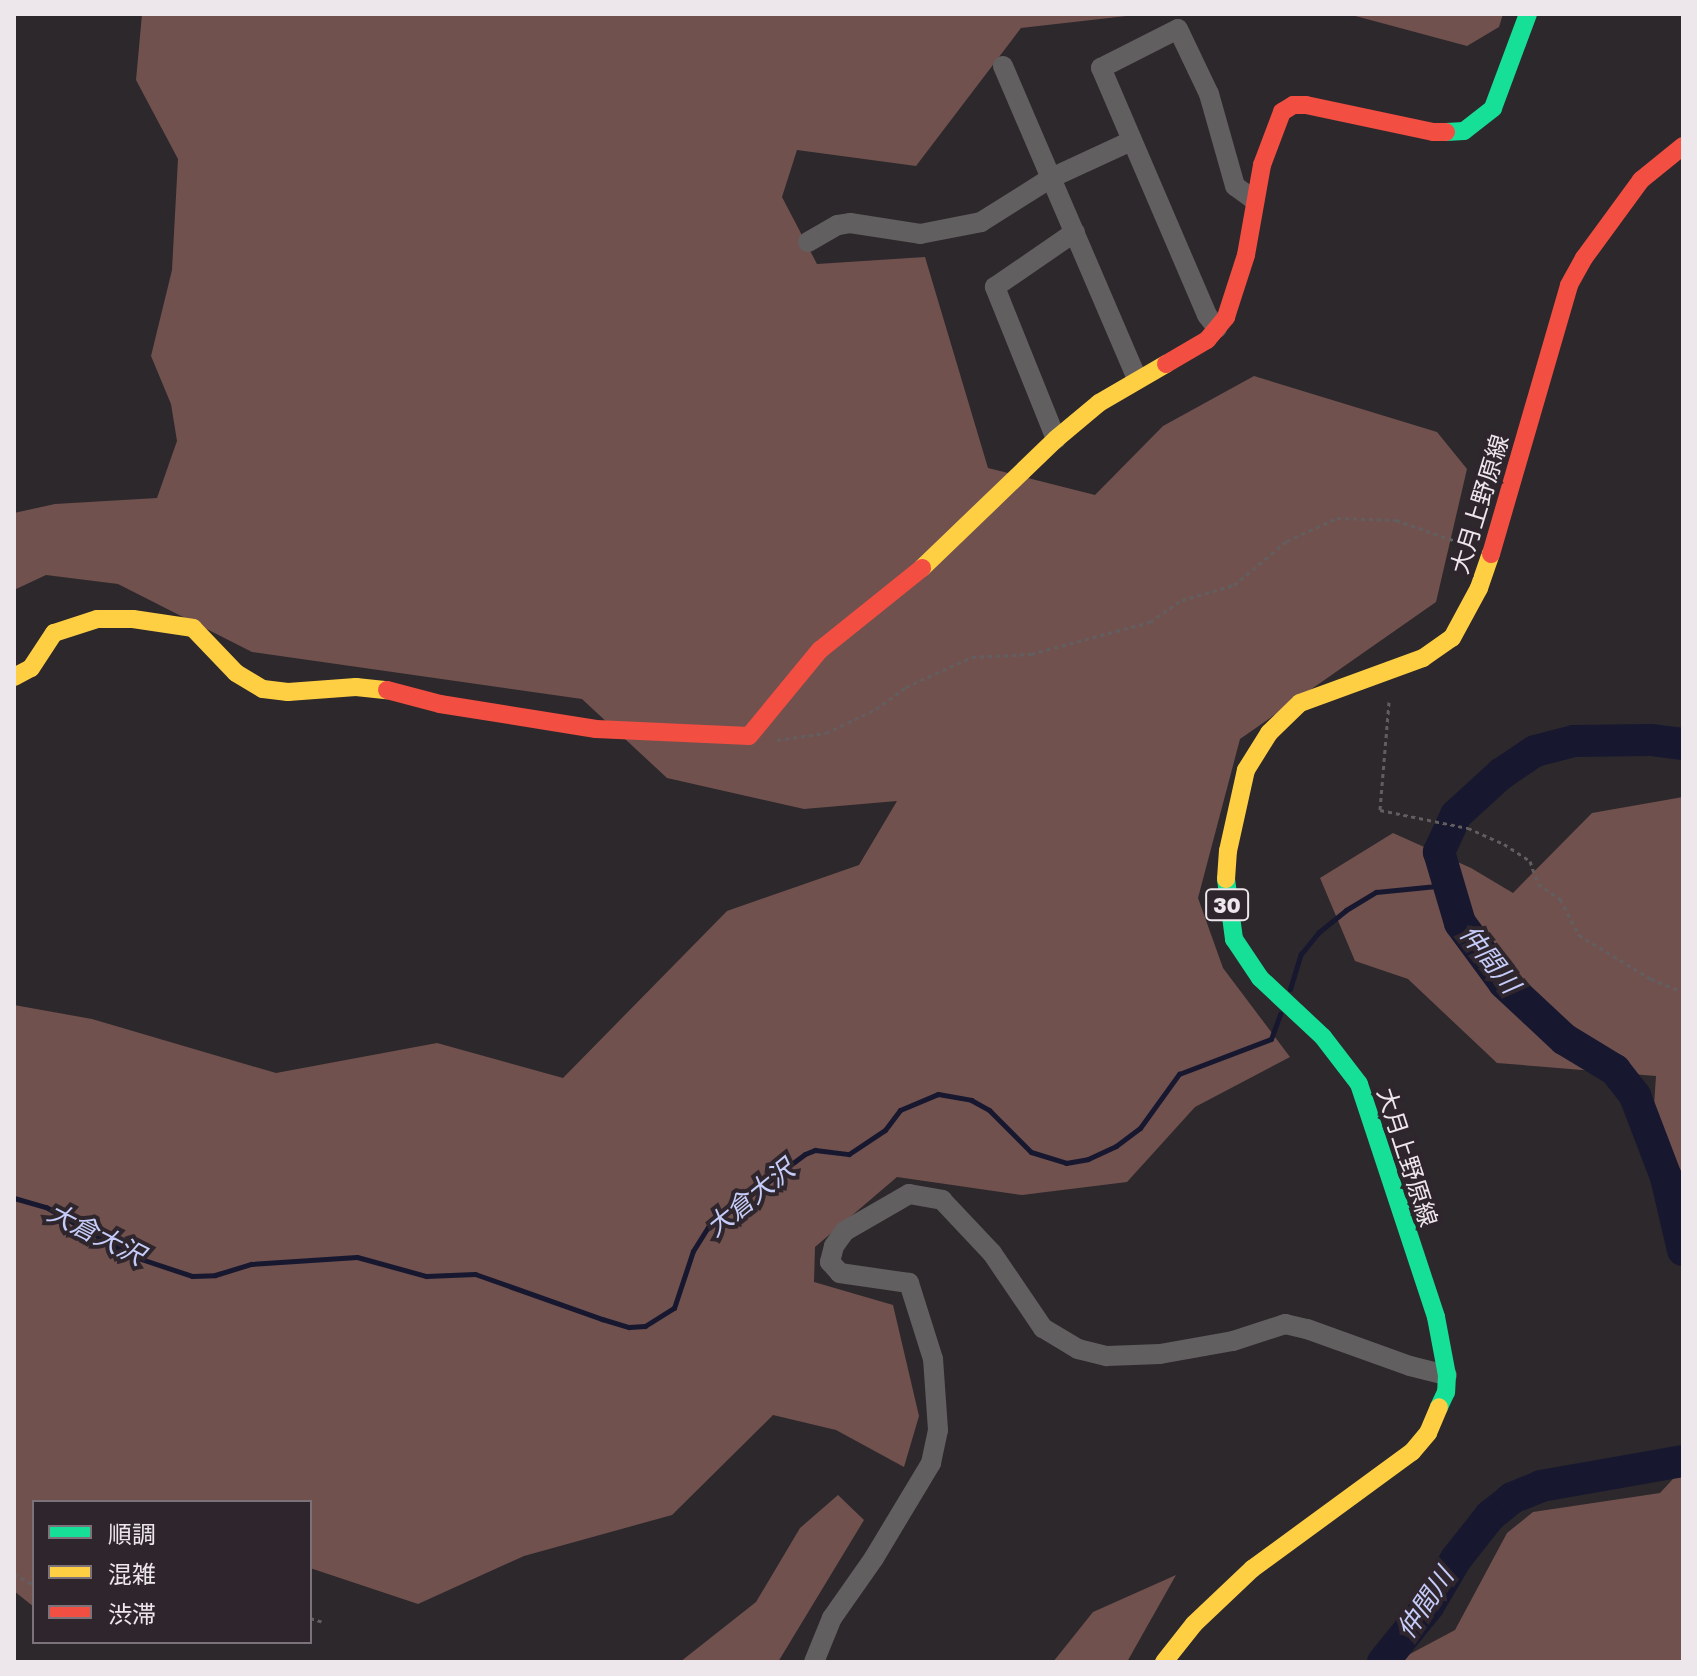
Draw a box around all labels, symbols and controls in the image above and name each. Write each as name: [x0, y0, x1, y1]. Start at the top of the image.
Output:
street label: 大月上野原線: [1444, 431, 1514, 577]
road number: 30: [1205, 887, 1249, 923]
water label: 仲間川: [1454, 919, 1526, 999]
street label: 大月上野原線: [1372, 1084, 1444, 1230]
water label: 大倉大沢: [700, 1153, 800, 1243]
water label: 大倉大沢: [43, 1196, 149, 1272]
legend: [32, 1500, 312, 1644]
text: 順調: [108, 1519, 156, 1548]
text: 混雑: [108, 1559, 156, 1588]
water label: 仲間川: [1390, 1562, 1460, 1644]
text: 渋滞: [108, 1599, 156, 1628]

